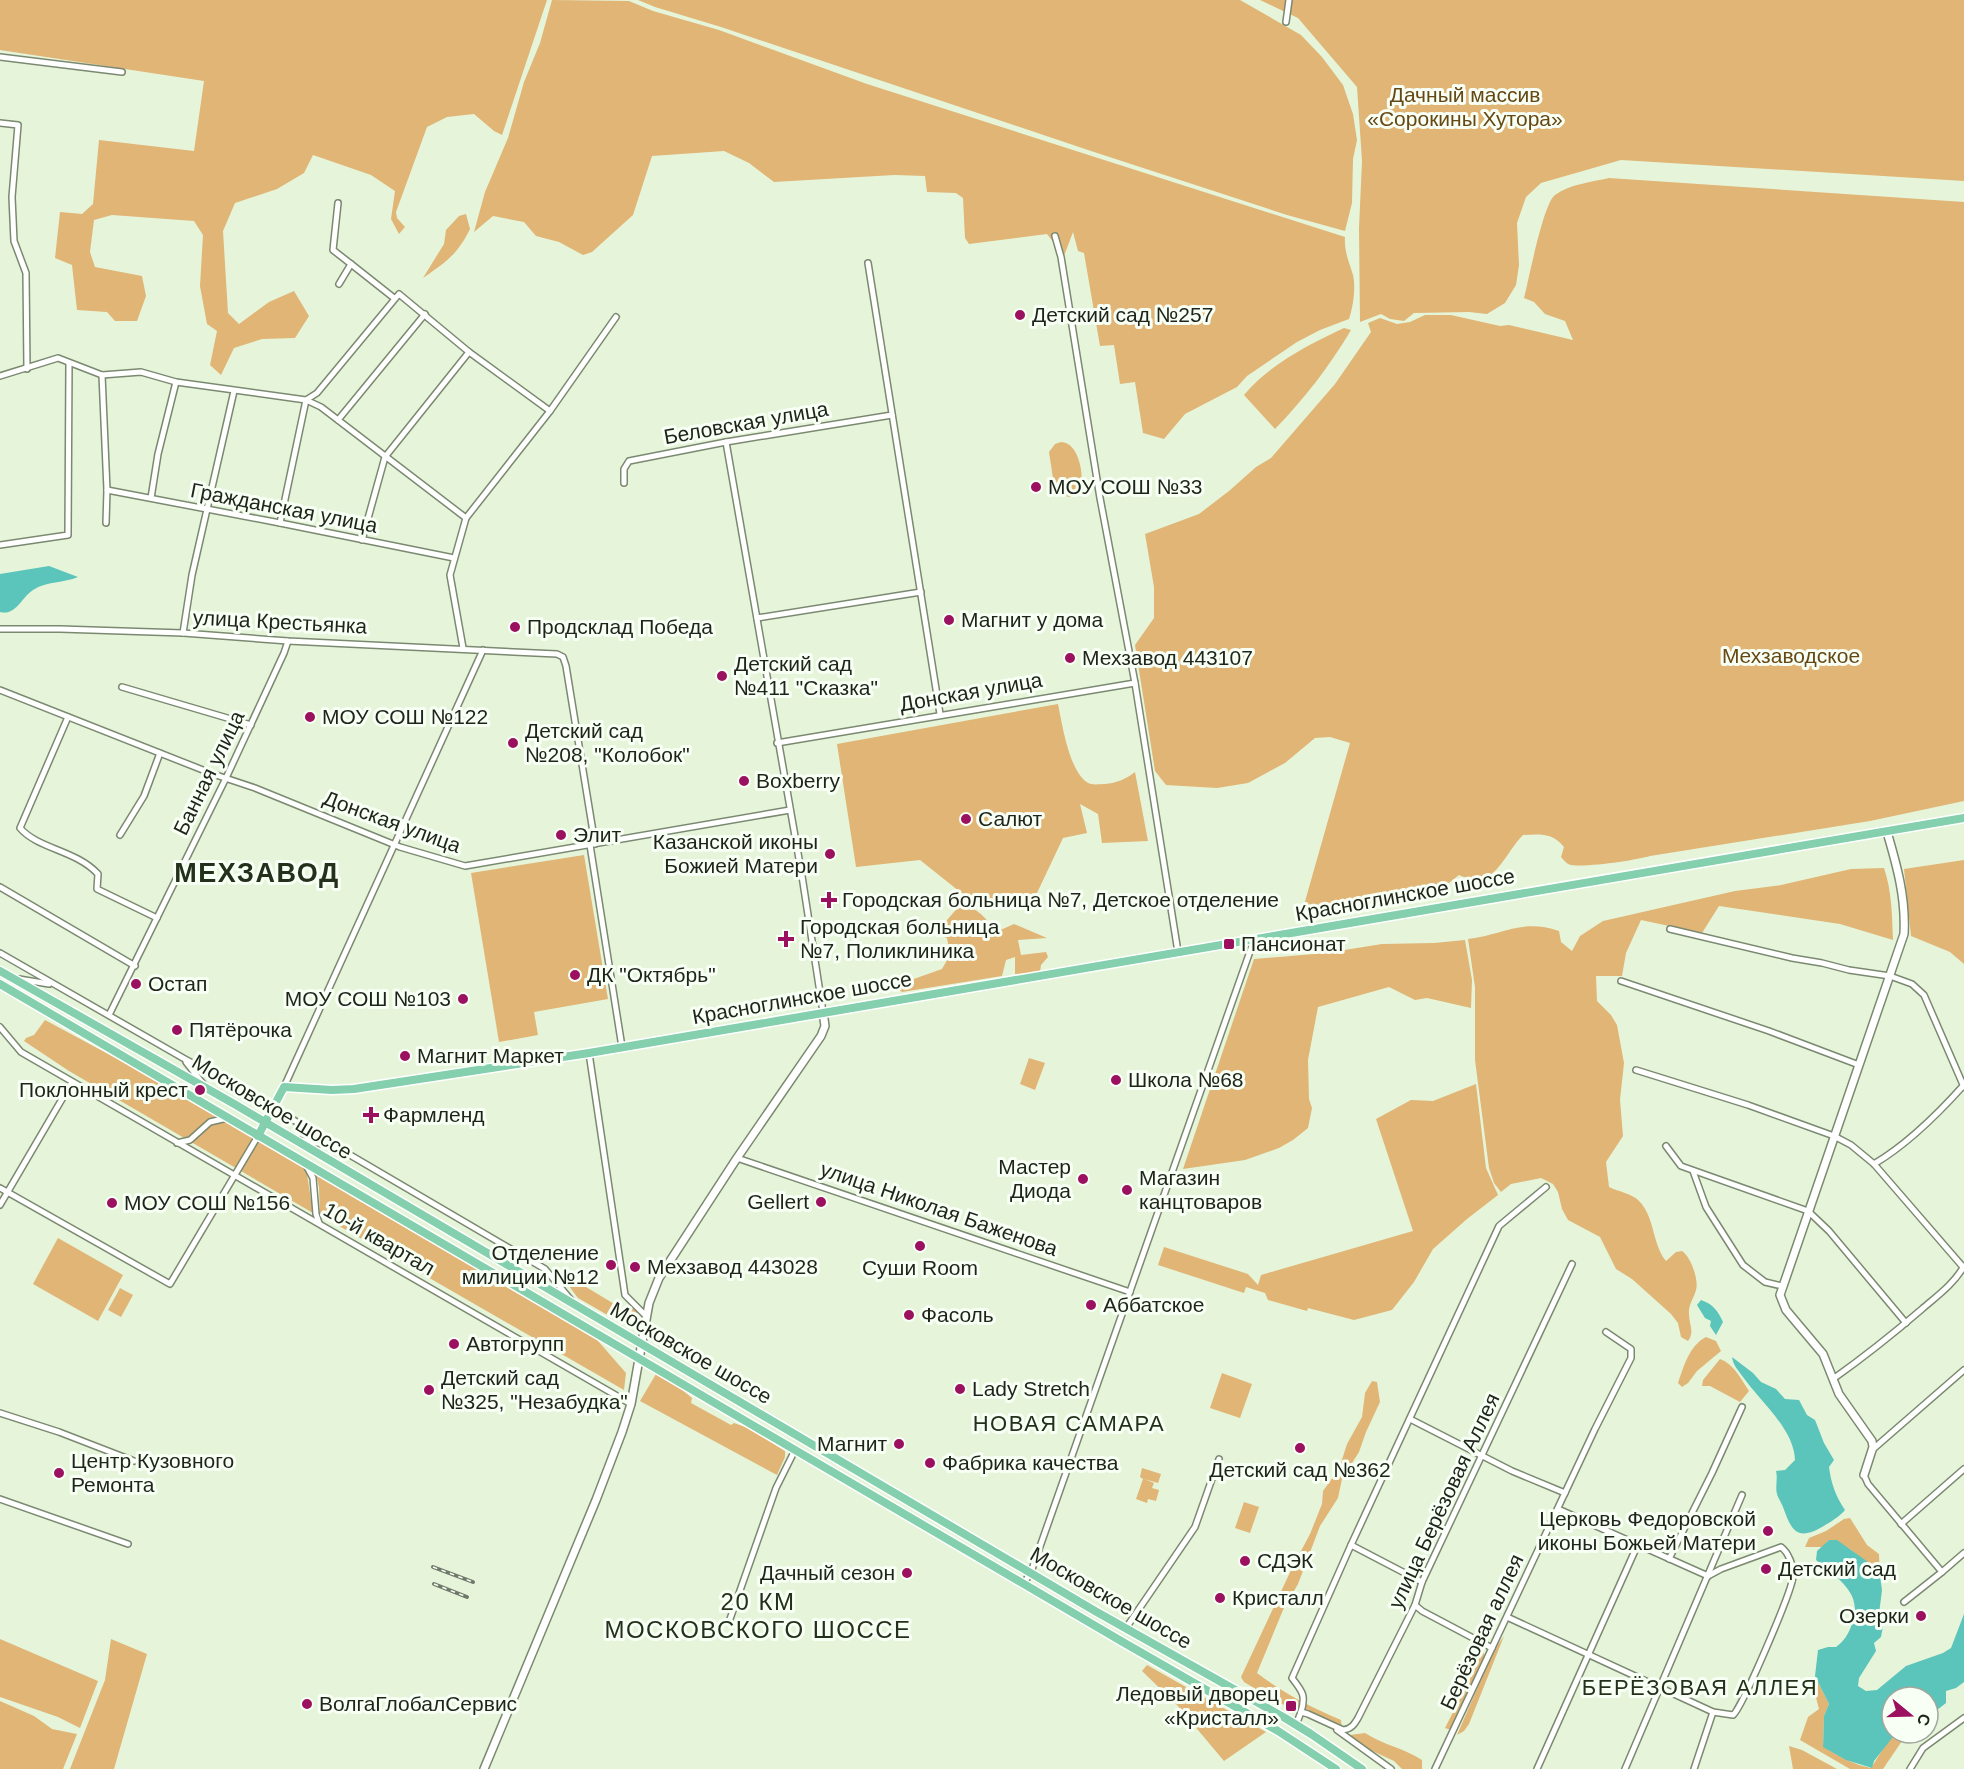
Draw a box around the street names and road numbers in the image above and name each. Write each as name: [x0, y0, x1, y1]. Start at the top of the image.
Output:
street label: Беловская улица: [662, 397, 830, 448]
street label: Гражданская улица: [189, 478, 380, 537]
street label: улица Крестьянка: [192, 605, 368, 638]
street label: Донская улица: [898, 668, 1044, 715]
street label: Банная улица: [169, 707, 249, 839]
street label: Донская улица: [320, 786, 464, 857]
street label: Красноглинское шоссе: [1293, 864, 1516, 925]
street label: Красноглинское шоссе: [690, 967, 913, 1028]
street label: Московское шоссе: [188, 1050, 356, 1163]
street label: улица Николая Баженова: [818, 1157, 1061, 1260]
street label: 10-й квартал: [320, 1198, 439, 1280]
street label: Московское шоссе: [607, 1297, 776, 1408]
street label: улица Берёзовая Аллея: [1384, 1390, 1504, 1612]
street label: Московское шоссе: [1027, 1542, 1196, 1653]
street label: Берёзовая аллея: [1435, 1550, 1528, 1713]

